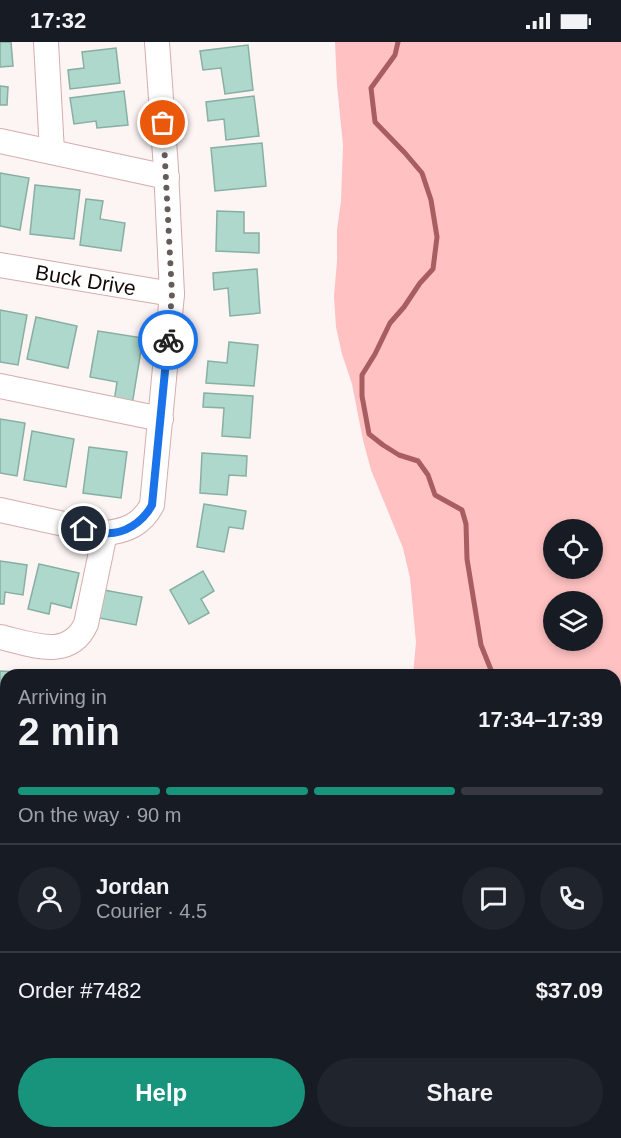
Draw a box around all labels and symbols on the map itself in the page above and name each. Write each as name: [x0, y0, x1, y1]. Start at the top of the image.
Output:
pin: [137, 97, 188, 148]
street label: Buck Drive: [34, 260, 138, 299]
courier: [138, 310, 198, 370]
pin: [58, 503, 109, 554]

